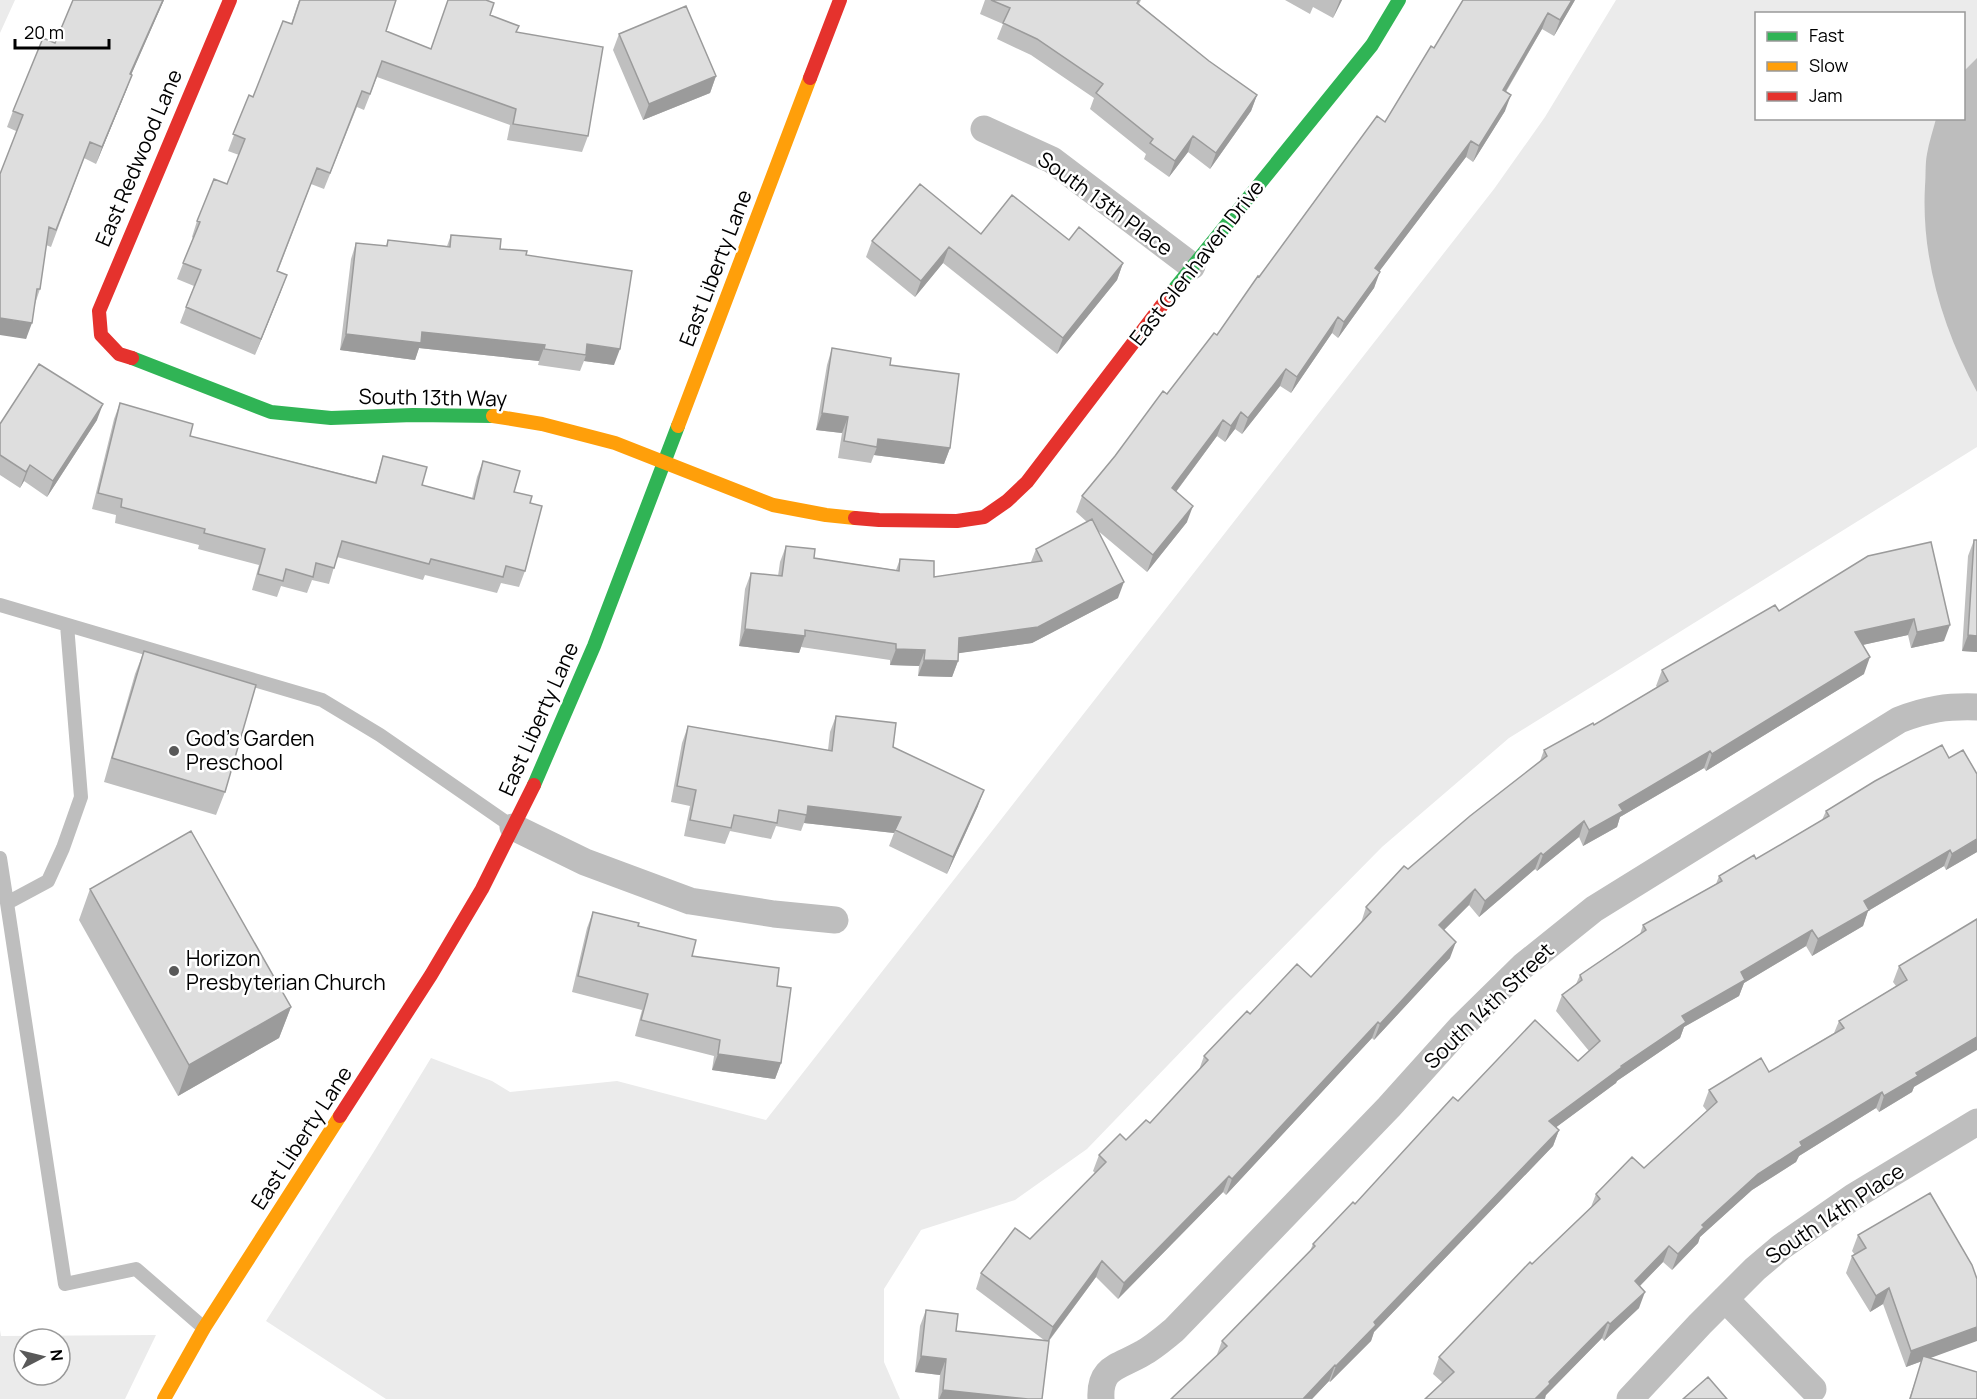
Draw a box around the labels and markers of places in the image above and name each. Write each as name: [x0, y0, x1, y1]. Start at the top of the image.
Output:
place label: God's Garden Preschool: [186, 724, 315, 776]
marker: God's Garden Preschool: [167, 744, 181, 758]
place label: Horizon Presbyterian Church: [186, 944, 386, 996]
marker: Horizon Presbyterian Church: [167, 964, 181, 978]

